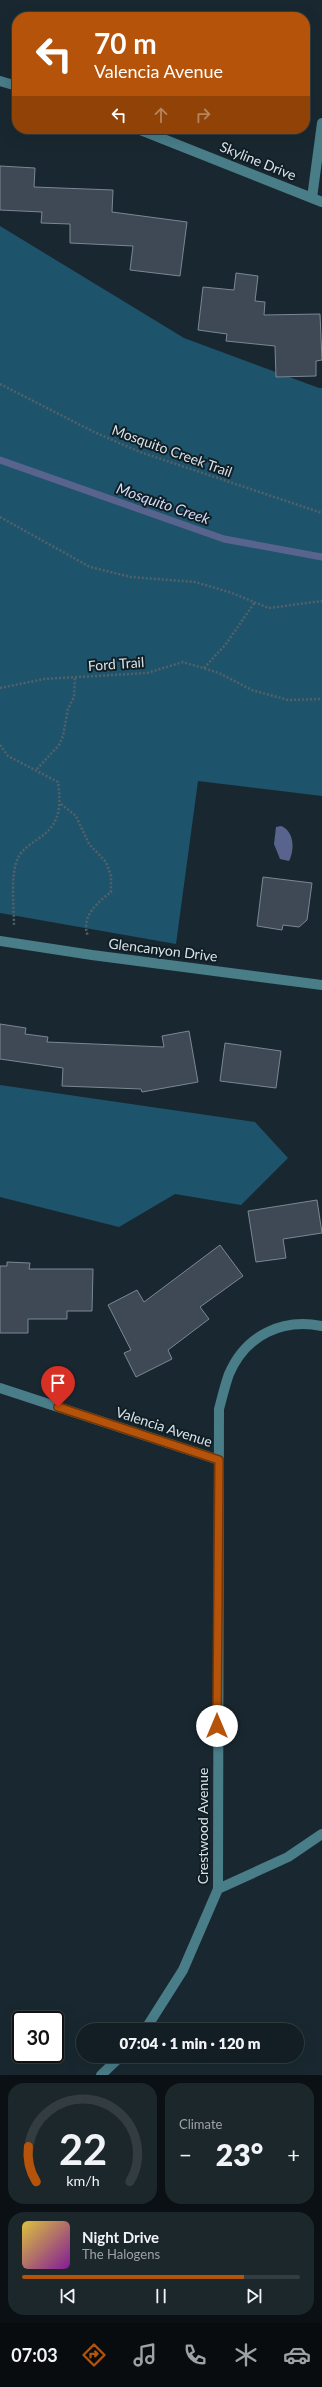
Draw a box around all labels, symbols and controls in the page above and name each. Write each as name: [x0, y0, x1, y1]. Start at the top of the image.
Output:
text: 70 m: [94, 26, 157, 60]
icon: left: [28, 28, 80, 80]
text: Valencia Avenue: [94, 60, 223, 82]
icon: left: [108, 104, 130, 126]
icon: ahead: [150, 104, 172, 126]
icon: right: [192, 104, 214, 126]
street label: Skyline Drive: [218, 138, 299, 184]
street label: Mosquito Creek Trail: [110, 421, 235, 480]
water label: Mosquito Creek: [114, 479, 213, 528]
street label: Ford Trail: [87, 653, 145, 674]
street label: Glencanyon Drive: [108, 934, 219, 965]
pin: [41, 1366, 75, 1407]
icon: arrive: [47, 1372, 69, 1394]
street label: Valencia Avenue: [114, 1403, 215, 1450]
position arrow: [196, 1705, 238, 1747]
street label: Crestwood Avenue: [194, 1768, 211, 1884]
speed limit sign: 30: [12, 2011, 64, 2063]
text: 07:04 · 1 min · 120 m: [119, 2034, 261, 2052]
text: Climate: [179, 2116, 222, 2132]
text: 22: [58, 2123, 107, 2173]
text: 23°: [216, 2136, 263, 2172]
text: −: [179, 2141, 192, 2168]
text: +: [287, 2141, 300, 2168]
text: km/h: [66, 2171, 99, 2188]
text: Night Drive: [82, 2228, 159, 2246]
text: The Halogens: [82, 2246, 160, 2262]
icon: previous: [57, 2285, 79, 2307]
icon: pause: [150, 2285, 172, 2307]
icon: next: [243, 2285, 265, 2307]
icon: directions: [80, 2341, 108, 2369]
icon: music: [131, 2341, 159, 2369]
icon: phone: [181, 2341, 209, 2369]
icon: climate: [232, 2341, 260, 2369]
icon: car: [283, 2341, 311, 2369]
text: 07:03: [11, 2344, 58, 2366]

